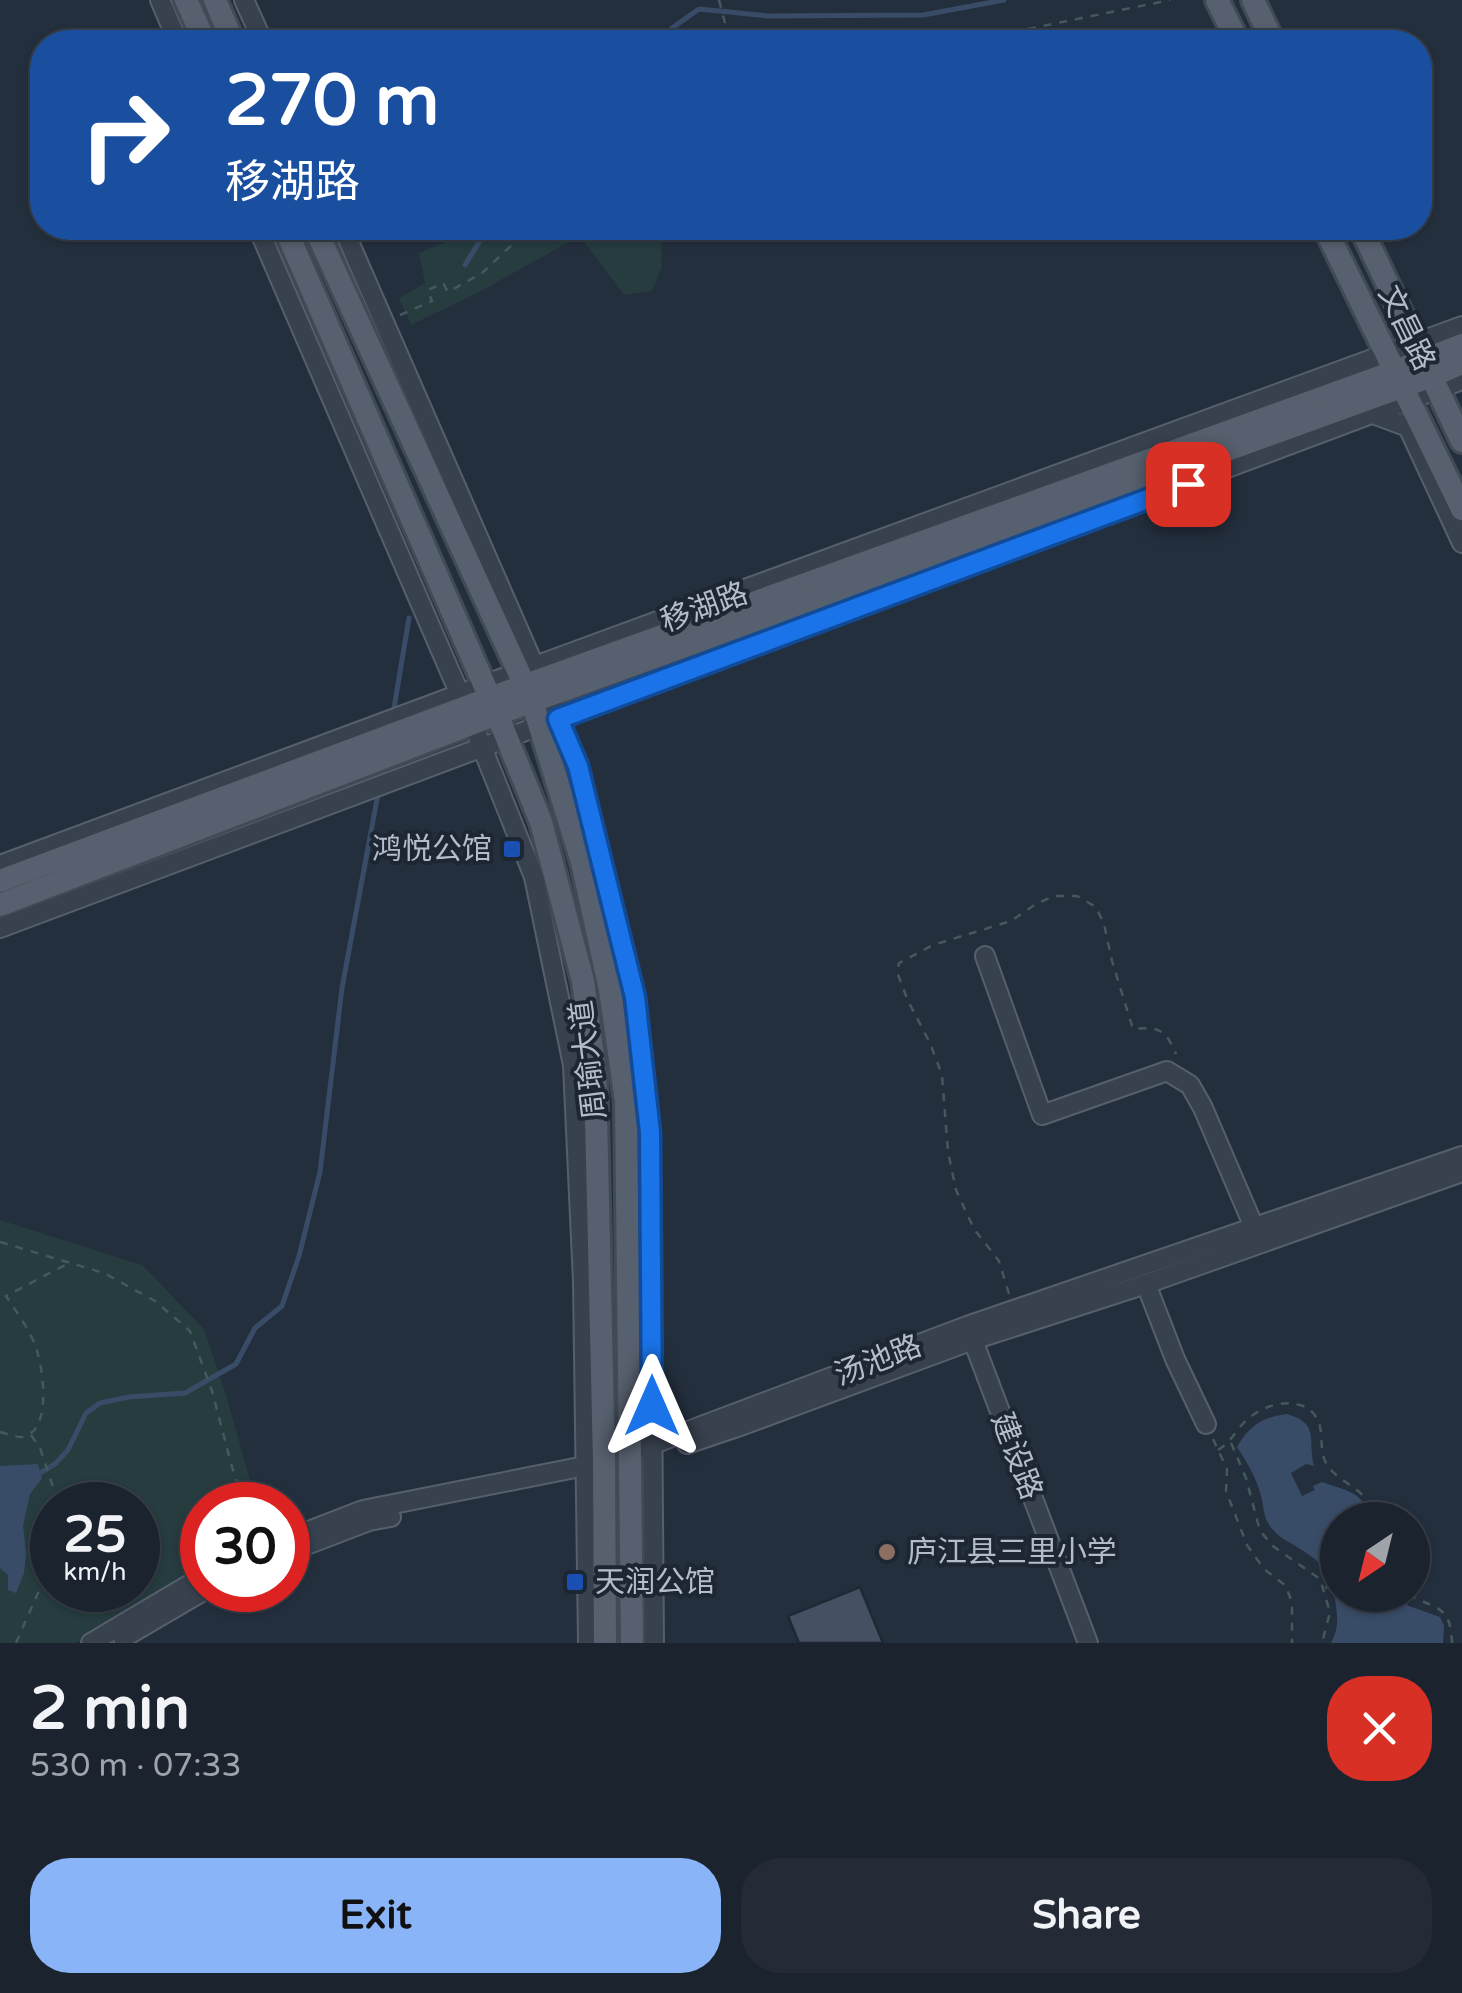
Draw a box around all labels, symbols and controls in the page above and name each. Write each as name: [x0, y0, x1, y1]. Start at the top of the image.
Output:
text: 270 m: [225, 60, 439, 144]
icon: right: [60, 70, 190, 200]
text: 移湖路: [225, 156, 360, 210]
street label: 文昌路: [1370, 280, 1443, 377]
pin: [1146, 442, 1231, 527]
icon: arrive: [1161, 457, 1216, 512]
street label: 移湖路: [656, 575, 753, 640]
place label: 鸿悦公馆: [372, 831, 492, 868]
marker: 鸿悦公馆: [501, 838, 523, 860]
street label: 周瑜大道: [563, 998, 614, 1122]
street label: 汤池路: [830, 1327, 927, 1394]
position arrow: [600, 1354, 704, 1458]
street label: 建设路: [983, 1408, 1050, 1505]
speed limit sign: 30: [180, 1482, 310, 1612]
north arrow: [1320, 1502, 1430, 1612]
map controls: [1320, 1502, 1430, 1612]
text: 25: [64, 1505, 126, 1565]
place label: 庐江县三里小学: [907, 1534, 1117, 1571]
marker: 庐江县三里小学: [876, 1541, 898, 1563]
text: km/h: [64, 1557, 126, 1587]
place label: 天润公馆: [595, 1564, 715, 1601]
marker: 天润公馆: [564, 1571, 586, 1593]
text: 2 min: [30, 1673, 190, 1745]
button: close: [1327, 1676, 1432, 1781]
text: 530 m · 07:33: [30, 1747, 242, 1785]
button: Exit: [30, 1858, 721, 1973]
button: Share: [741, 1858, 1432, 1973]

